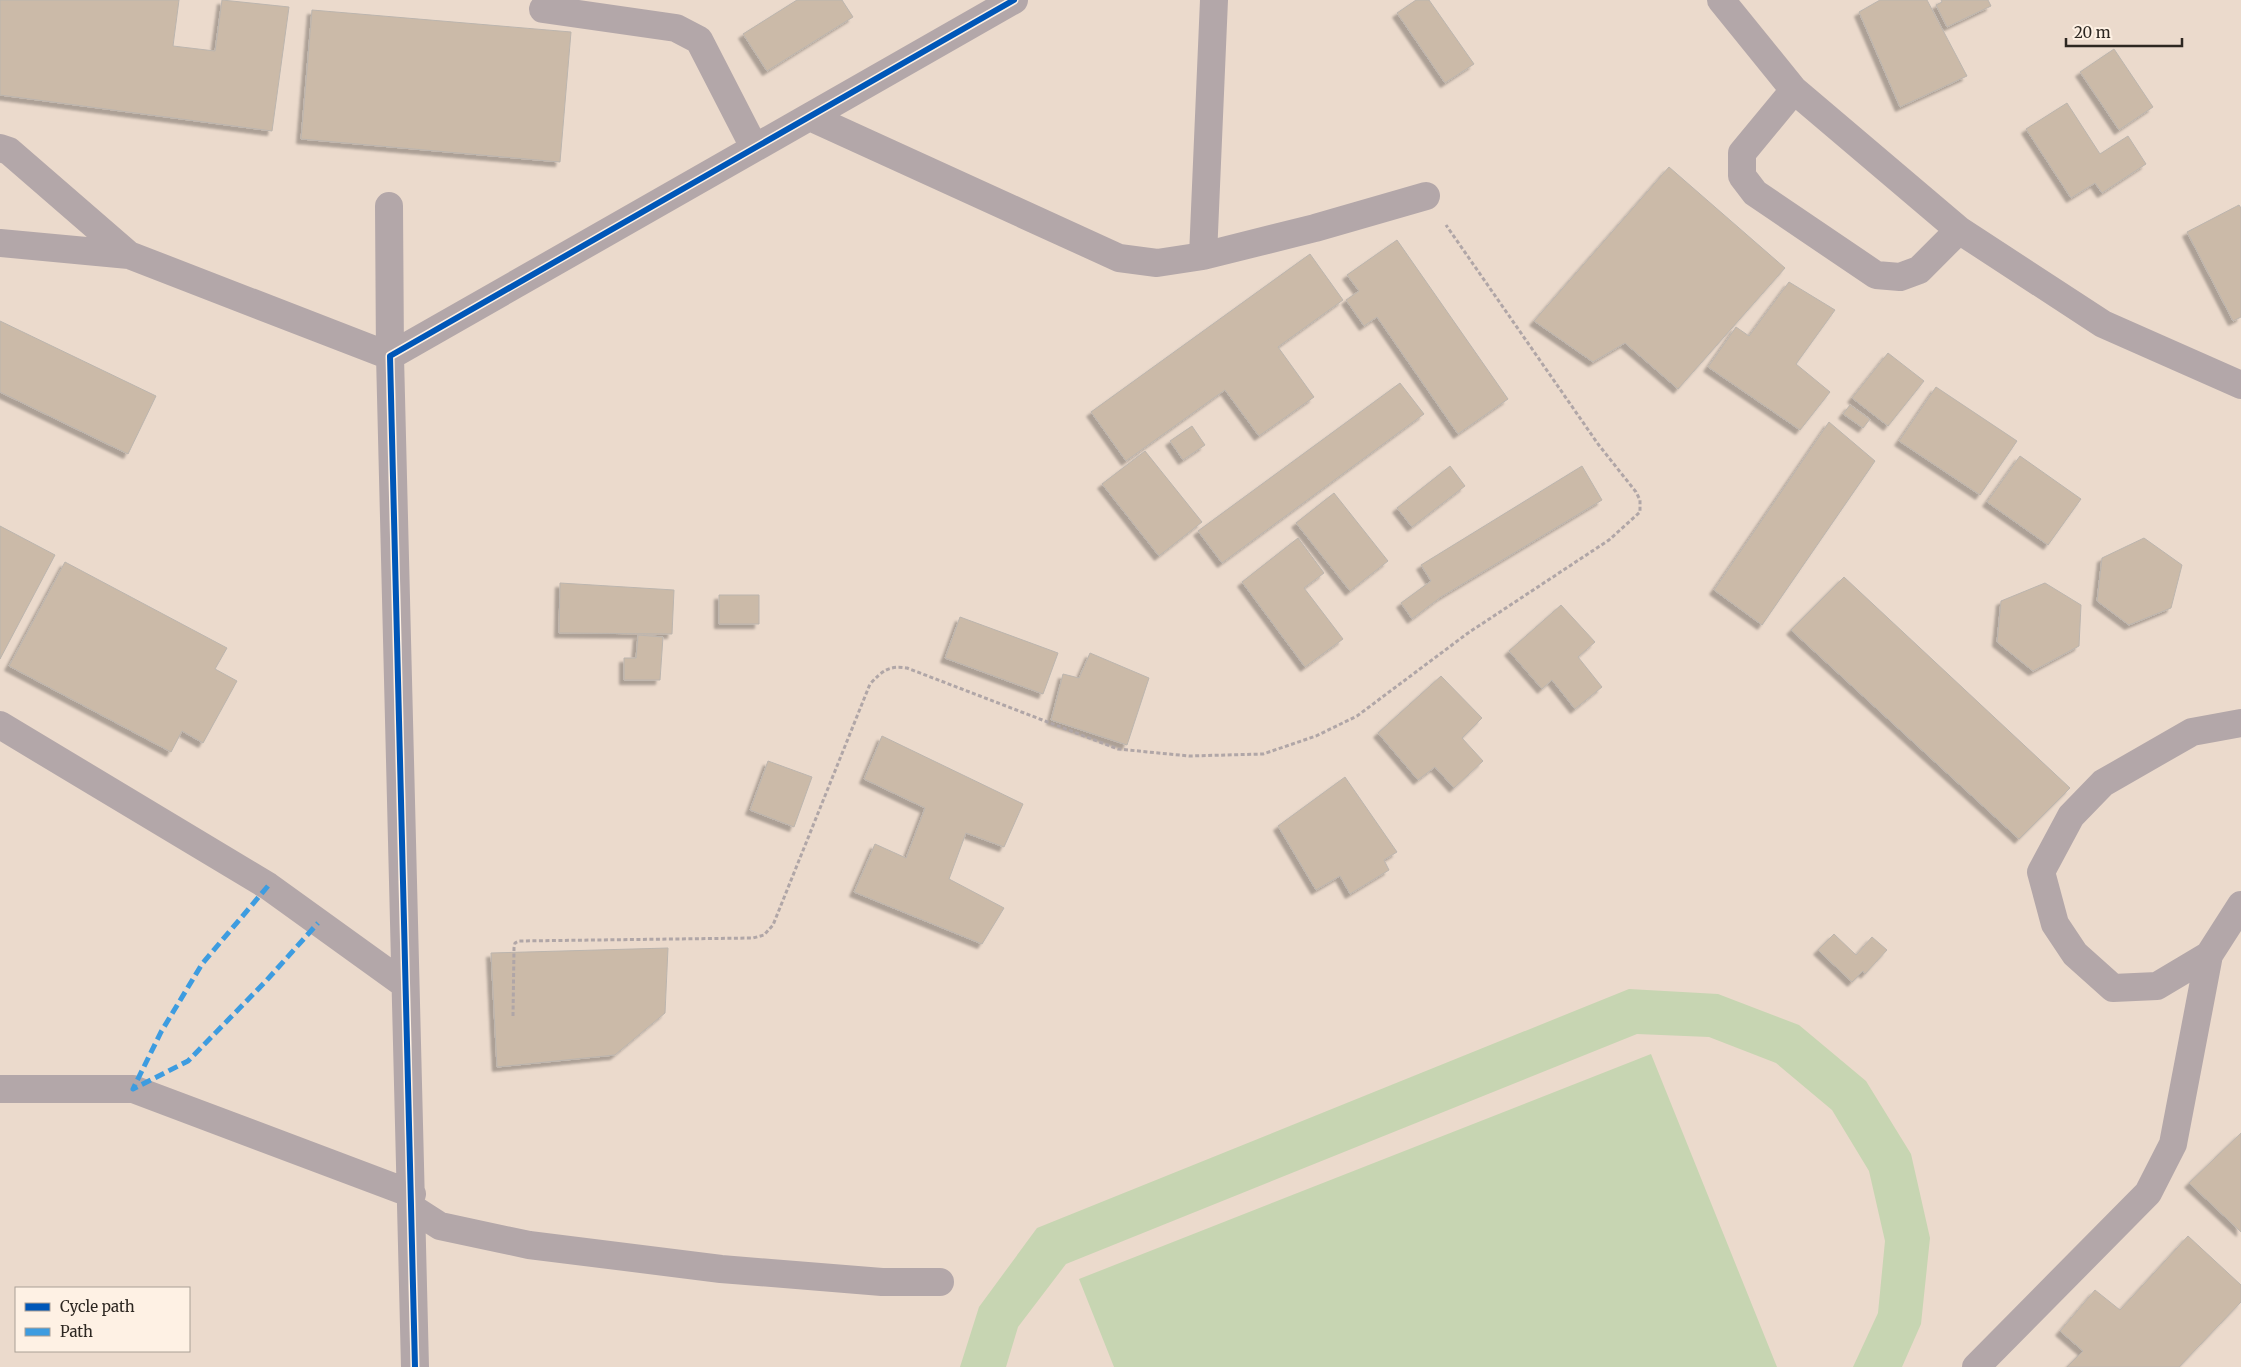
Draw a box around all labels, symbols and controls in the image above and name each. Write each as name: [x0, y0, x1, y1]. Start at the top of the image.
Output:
scale bar: [2066, 15, 2182, 47]
text: 20 m: [2074, 23, 2111, 42]
legend: [15, 1287, 190, 1352]
text: Cycle path: [60, 1297, 135, 1316]
text: Path: [60, 1322, 93, 1341]

